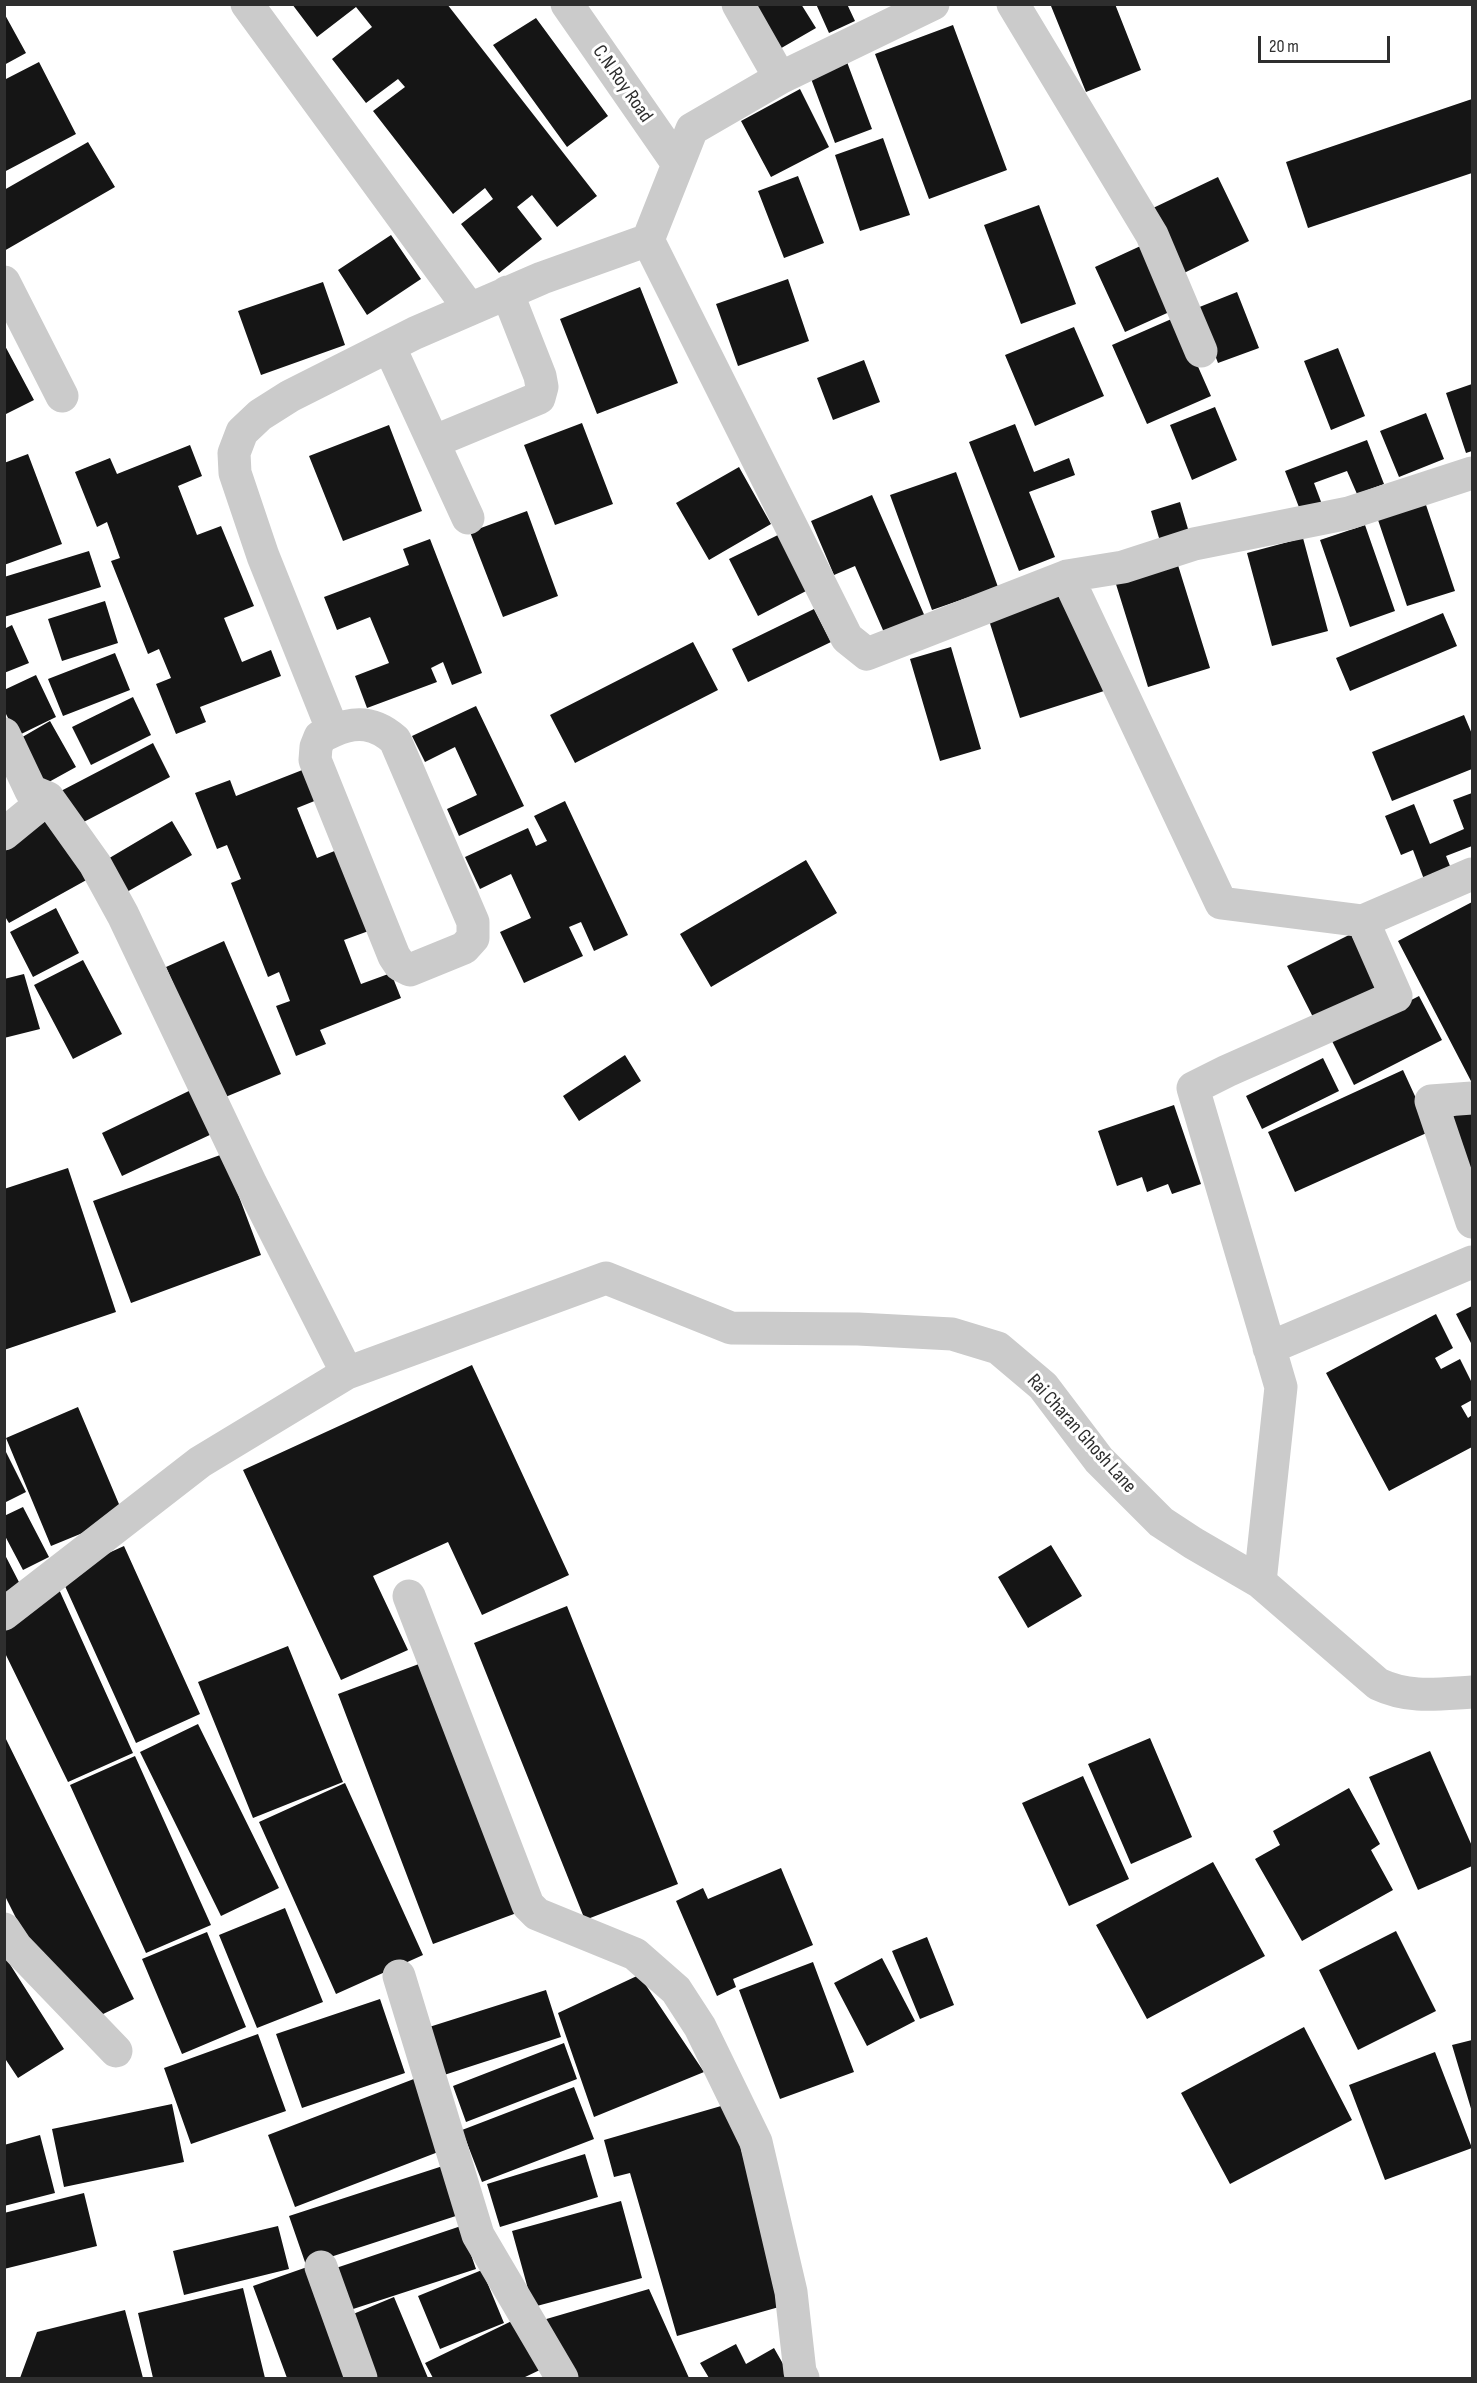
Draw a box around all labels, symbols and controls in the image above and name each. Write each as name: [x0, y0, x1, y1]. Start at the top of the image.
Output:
scale bar: [1261, 24, 1393, 62]
text: 20 m: [1269, 36, 1299, 57]
street label: C.N.Roy Road: [587, 41, 657, 127]
street label: Rai Charan Ghosh Lane: [1021, 1370, 1141, 1498]

